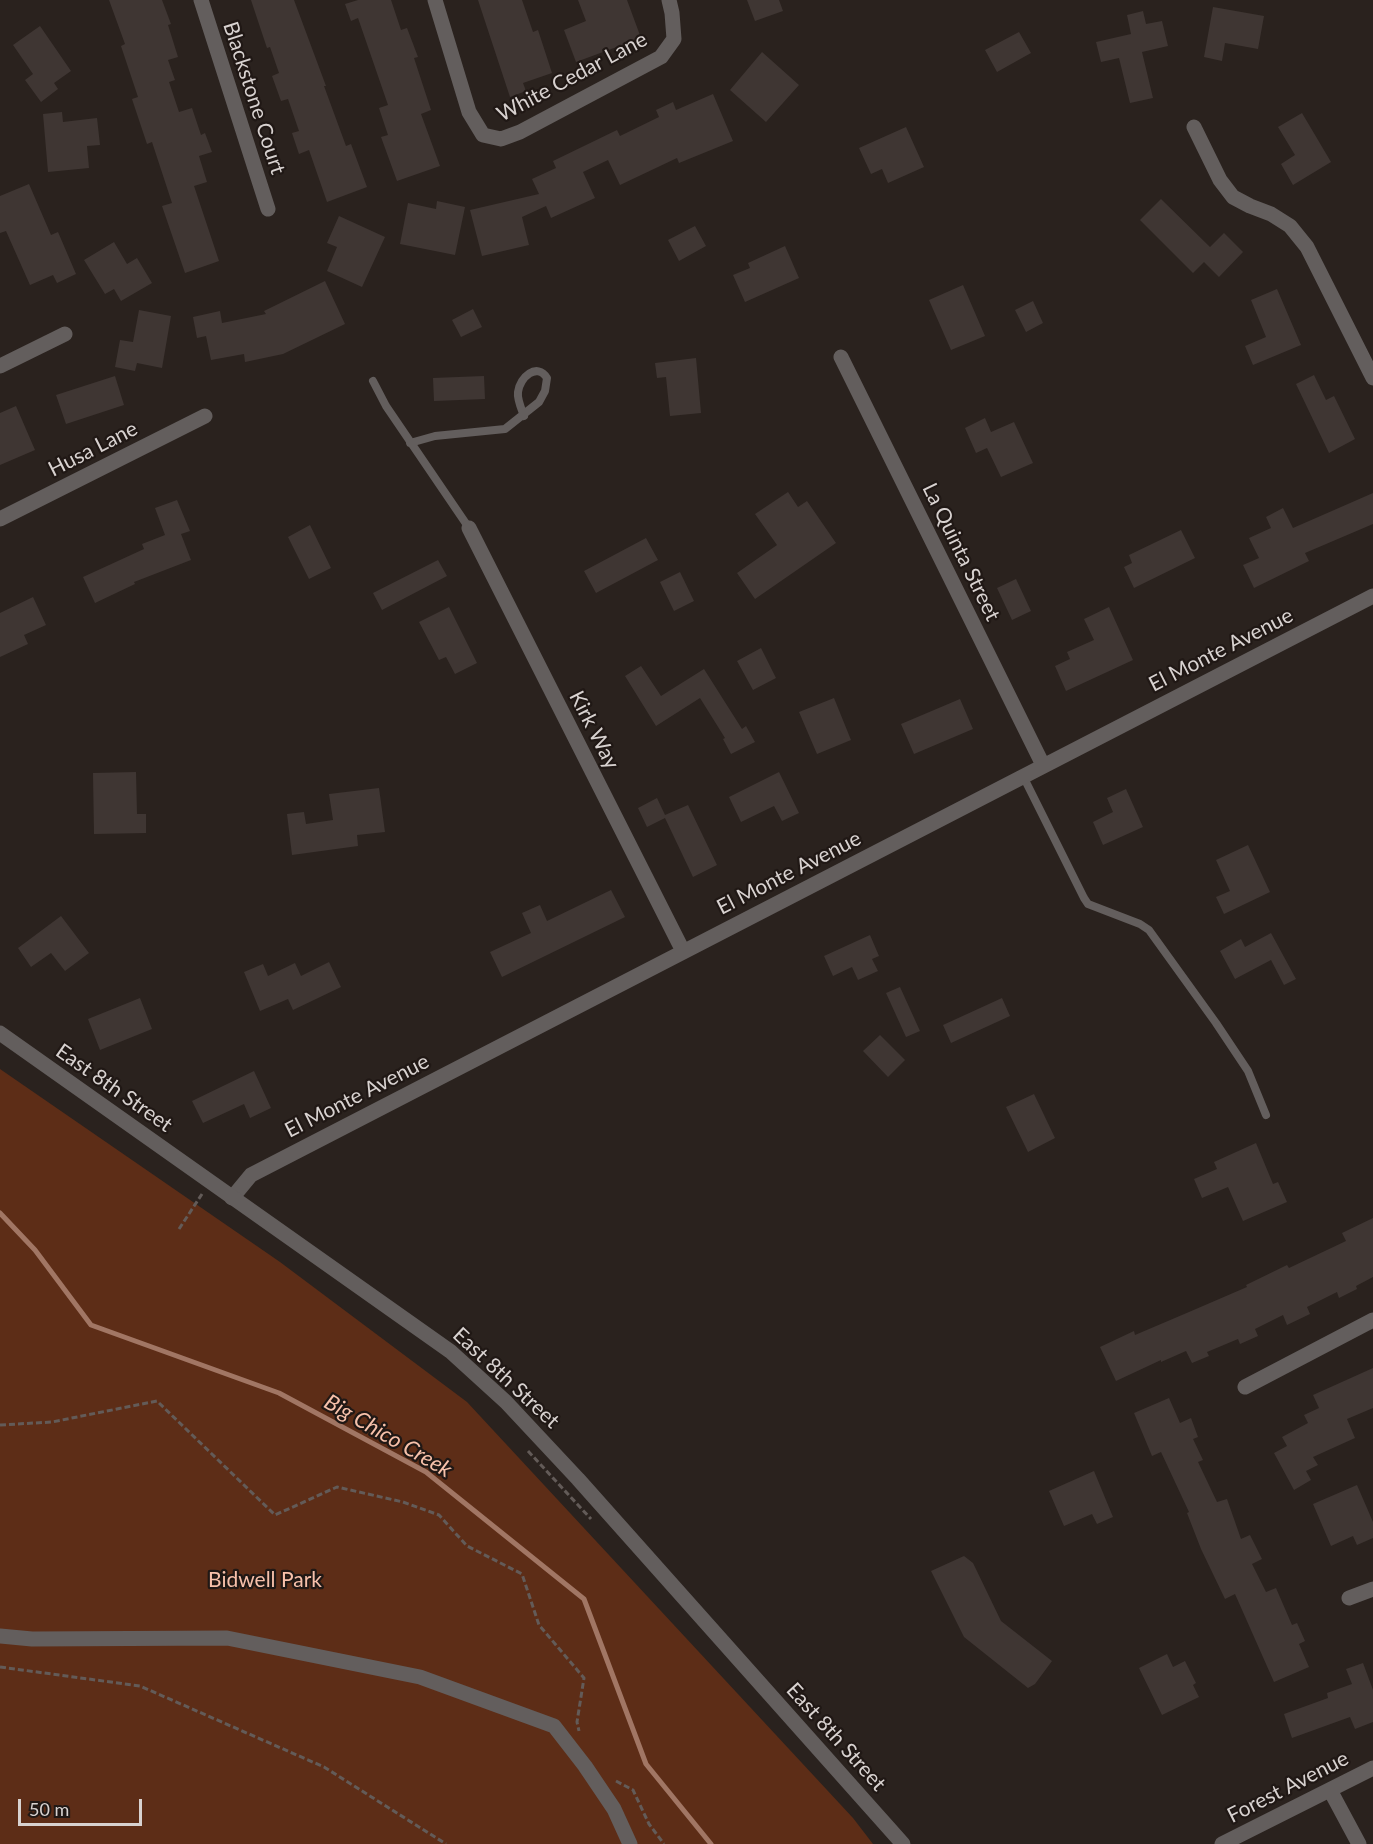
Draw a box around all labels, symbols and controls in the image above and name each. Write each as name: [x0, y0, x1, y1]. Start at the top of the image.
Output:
street label: Blackstone Court: [217, 19, 291, 177]
street label: White Cedar Lane: [493, 27, 651, 127]
street label: Husa Lane: [44, 416, 142, 482]
street label: La Quinta Street: [917, 479, 1005, 625]
street label: El Monte Avenue: [1145, 603, 1297, 697]
street label: Kirk Way: [564, 687, 624, 773]
street label: El Monte Avenue: [713, 826, 865, 920]
street label: East 8th Street: [51, 1039, 177, 1137]
street label: El Monte Avenue: [281, 1049, 433, 1143]
street label: East 8th Street: [447, 1322, 565, 1434]
water label: Big Chico Creek: [320, 1389, 456, 1483]
park label: Bidwell Park: [208, 1567, 322, 1593]
street label: East 8th Street: [781, 1678, 891, 1796]
street label: Forest Avenue: [1223, 1746, 1353, 1828]
scale bar: [21, 1787, 146, 1825]
text: 50 m: [29, 1798, 69, 1820]

